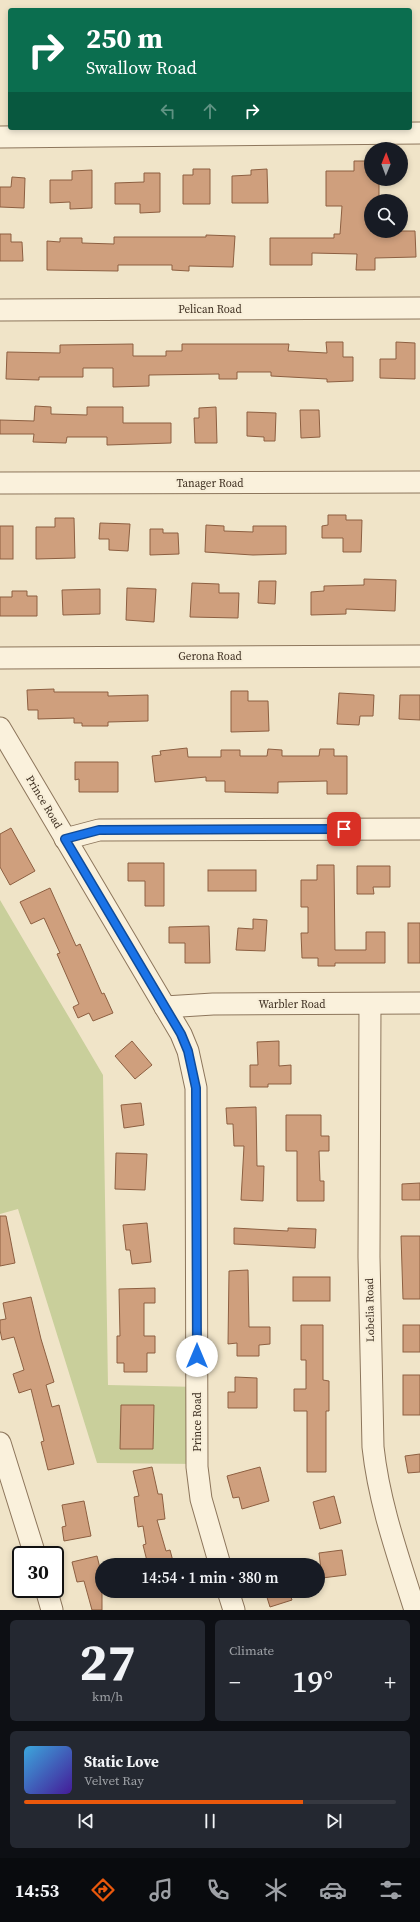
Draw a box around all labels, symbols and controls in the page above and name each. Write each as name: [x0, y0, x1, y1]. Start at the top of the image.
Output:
text: 250 m: [86, 19, 163, 57]
icon: right: [20, 24, 72, 76]
text: Swallow Road: [86, 55, 197, 80]
icon: left: [157, 100, 179, 122]
icon: ahead: [199, 100, 221, 122]
icon: right: [241, 100, 263, 122]
north arrow: [364, 142, 408, 186]
map controls: [364, 142, 408, 238]
button: search: [364, 194, 408, 238]
street label: Pelican Road: [178, 302, 242, 317]
street label: Tanager Road: [176, 476, 244, 491]
street label: Gerona Road: [178, 649, 242, 664]
street label: Prince Road: [22, 773, 66, 832]
pin: [327, 812, 361, 846]
icon: arrive: [333, 818, 355, 840]
street label: Warbler Road: [258, 997, 326, 1012]
street label: Lobelia Road: [362, 1277, 378, 1342]
position arrow: [176, 1335, 218, 1377]
street label: Prince Road: [190, 1392, 205, 1452]
speed limit sign: 30: [12, 1546, 64, 1598]
text: 14:54 · 1 min · 380 m: [142, 1567, 278, 1588]
text: 27: [79, 1626, 136, 1697]
text: Climate: [229, 1642, 274, 1659]
text: 19°: [292, 1661, 333, 1702]
text: −: [229, 1667, 241, 1697]
text: +: [384, 1667, 396, 1697]
text: km/h: [92, 1688, 123, 1705]
text: Static Love: [84, 1751, 159, 1772]
text: Velvet Ray: [84, 1772, 144, 1789]
icon: previous: [75, 1810, 97, 1832]
icon: pause: [199, 1810, 221, 1832]
icon: next: [323, 1810, 345, 1832]
icon: directions: [89, 1876, 117, 1904]
icon: music: [147, 1876, 175, 1904]
icon: phone: [204, 1876, 232, 1904]
icon: climate: [262, 1876, 290, 1904]
icon: car: [319, 1876, 347, 1904]
icon: filters: [377, 1876, 405, 1904]
text: 14:53: [15, 1878, 59, 1903]

